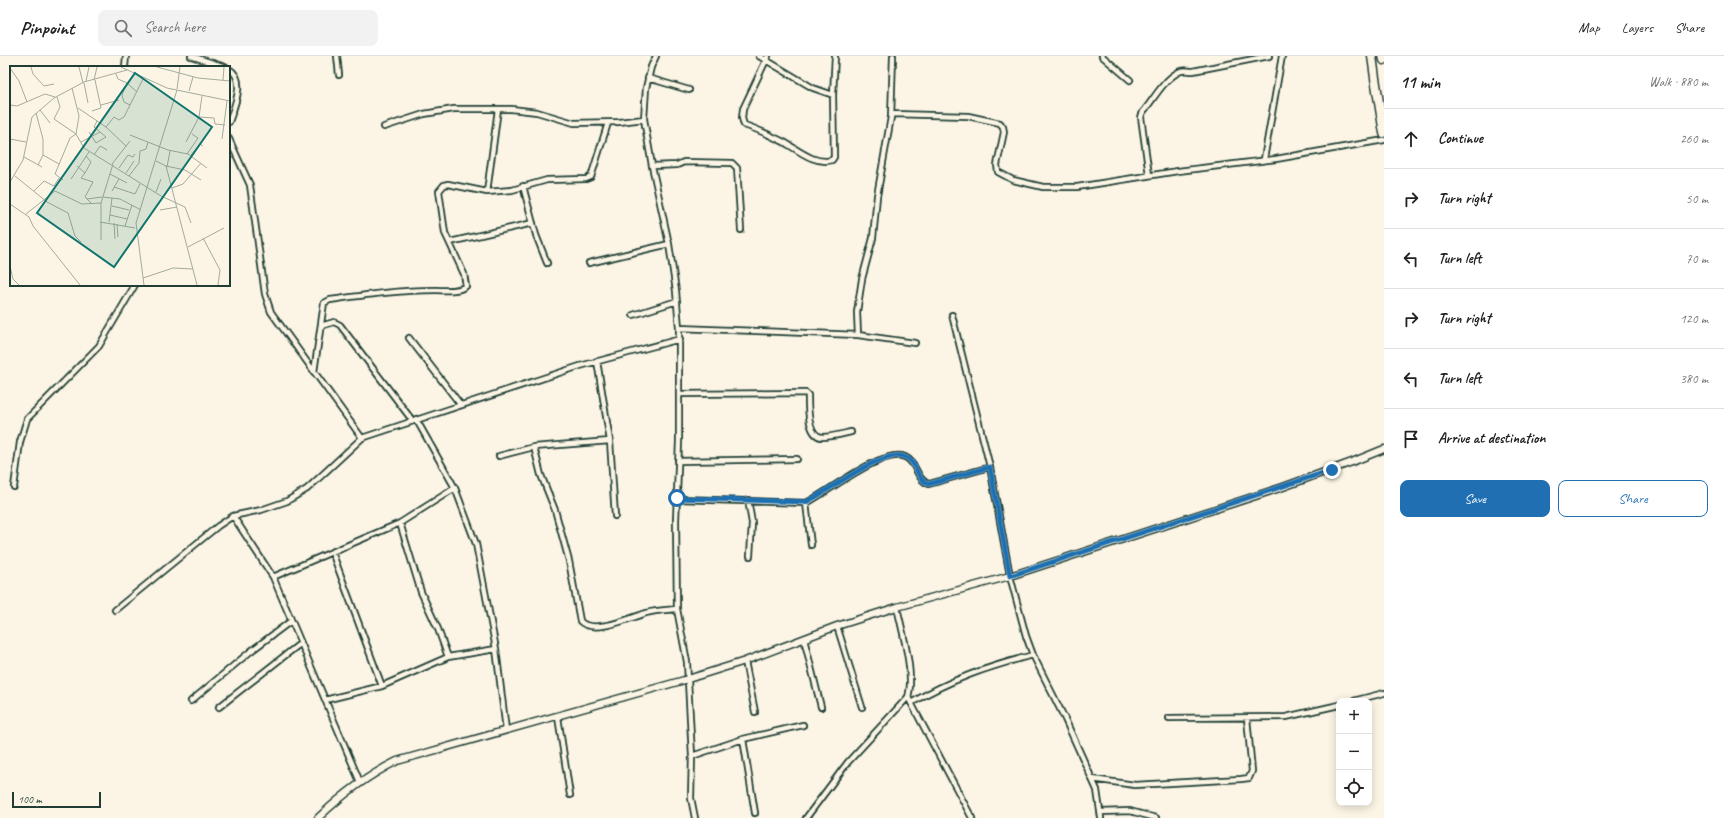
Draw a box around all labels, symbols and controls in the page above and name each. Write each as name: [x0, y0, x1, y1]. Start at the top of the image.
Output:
search box: [98, 10, 378, 46]
text: Pinpoint: [20, 16, 74, 40]
icon: search: [112, 17, 134, 39]
text: Search here: [144, 18, 205, 37]
text: Map: [1578, 19, 1600, 36]
text: Layers: [1622, 19, 1653, 36]
text: Share: [1675, 19, 1704, 36]
inset map: [10, 66, 230, 286]
text: 11 min: [1400, 72, 1440, 93]
text: Walk · 880 m: [1649, 74, 1708, 90]
icon: ahead: [1400, 128, 1422, 150]
text: Continue: [1438, 129, 1483, 148]
text: 260 m: [1680, 131, 1708, 147]
icon: right: [1400, 188, 1422, 210]
text: Turn right: [1438, 189, 1491, 208]
text: 50 m: [1686, 191, 1708, 207]
icon: left: [1400, 248, 1422, 270]
text: Turn left: [1438, 249, 1481, 268]
text: 70 m: [1686, 251, 1708, 267]
icon: right: [1400, 308, 1422, 330]
text: Turn right: [1438, 309, 1491, 328]
text: 120 m: [1680, 311, 1708, 327]
icon: left: [1400, 368, 1422, 390]
text: Turn left: [1438, 369, 1481, 388]
text: 380 m: [1680, 371, 1708, 387]
icon: arrive: [1400, 428, 1422, 450]
text: Arrive at destination: [1438, 429, 1545, 448]
route end: [1323, 461, 1341, 479]
button: Save: [1400, 480, 1550, 517]
button: Share: [1558, 480, 1708, 517]
route start: [668, 489, 686, 507]
map controls: [1336, 698, 1372, 806]
button: +: [1336, 698, 1372, 734]
button: −: [1336, 734, 1372, 770]
button: locate: [1336, 770, 1372, 806]
scale bar: [12, 790, 101, 809]
text: 100 m: [18, 792, 42, 806]

